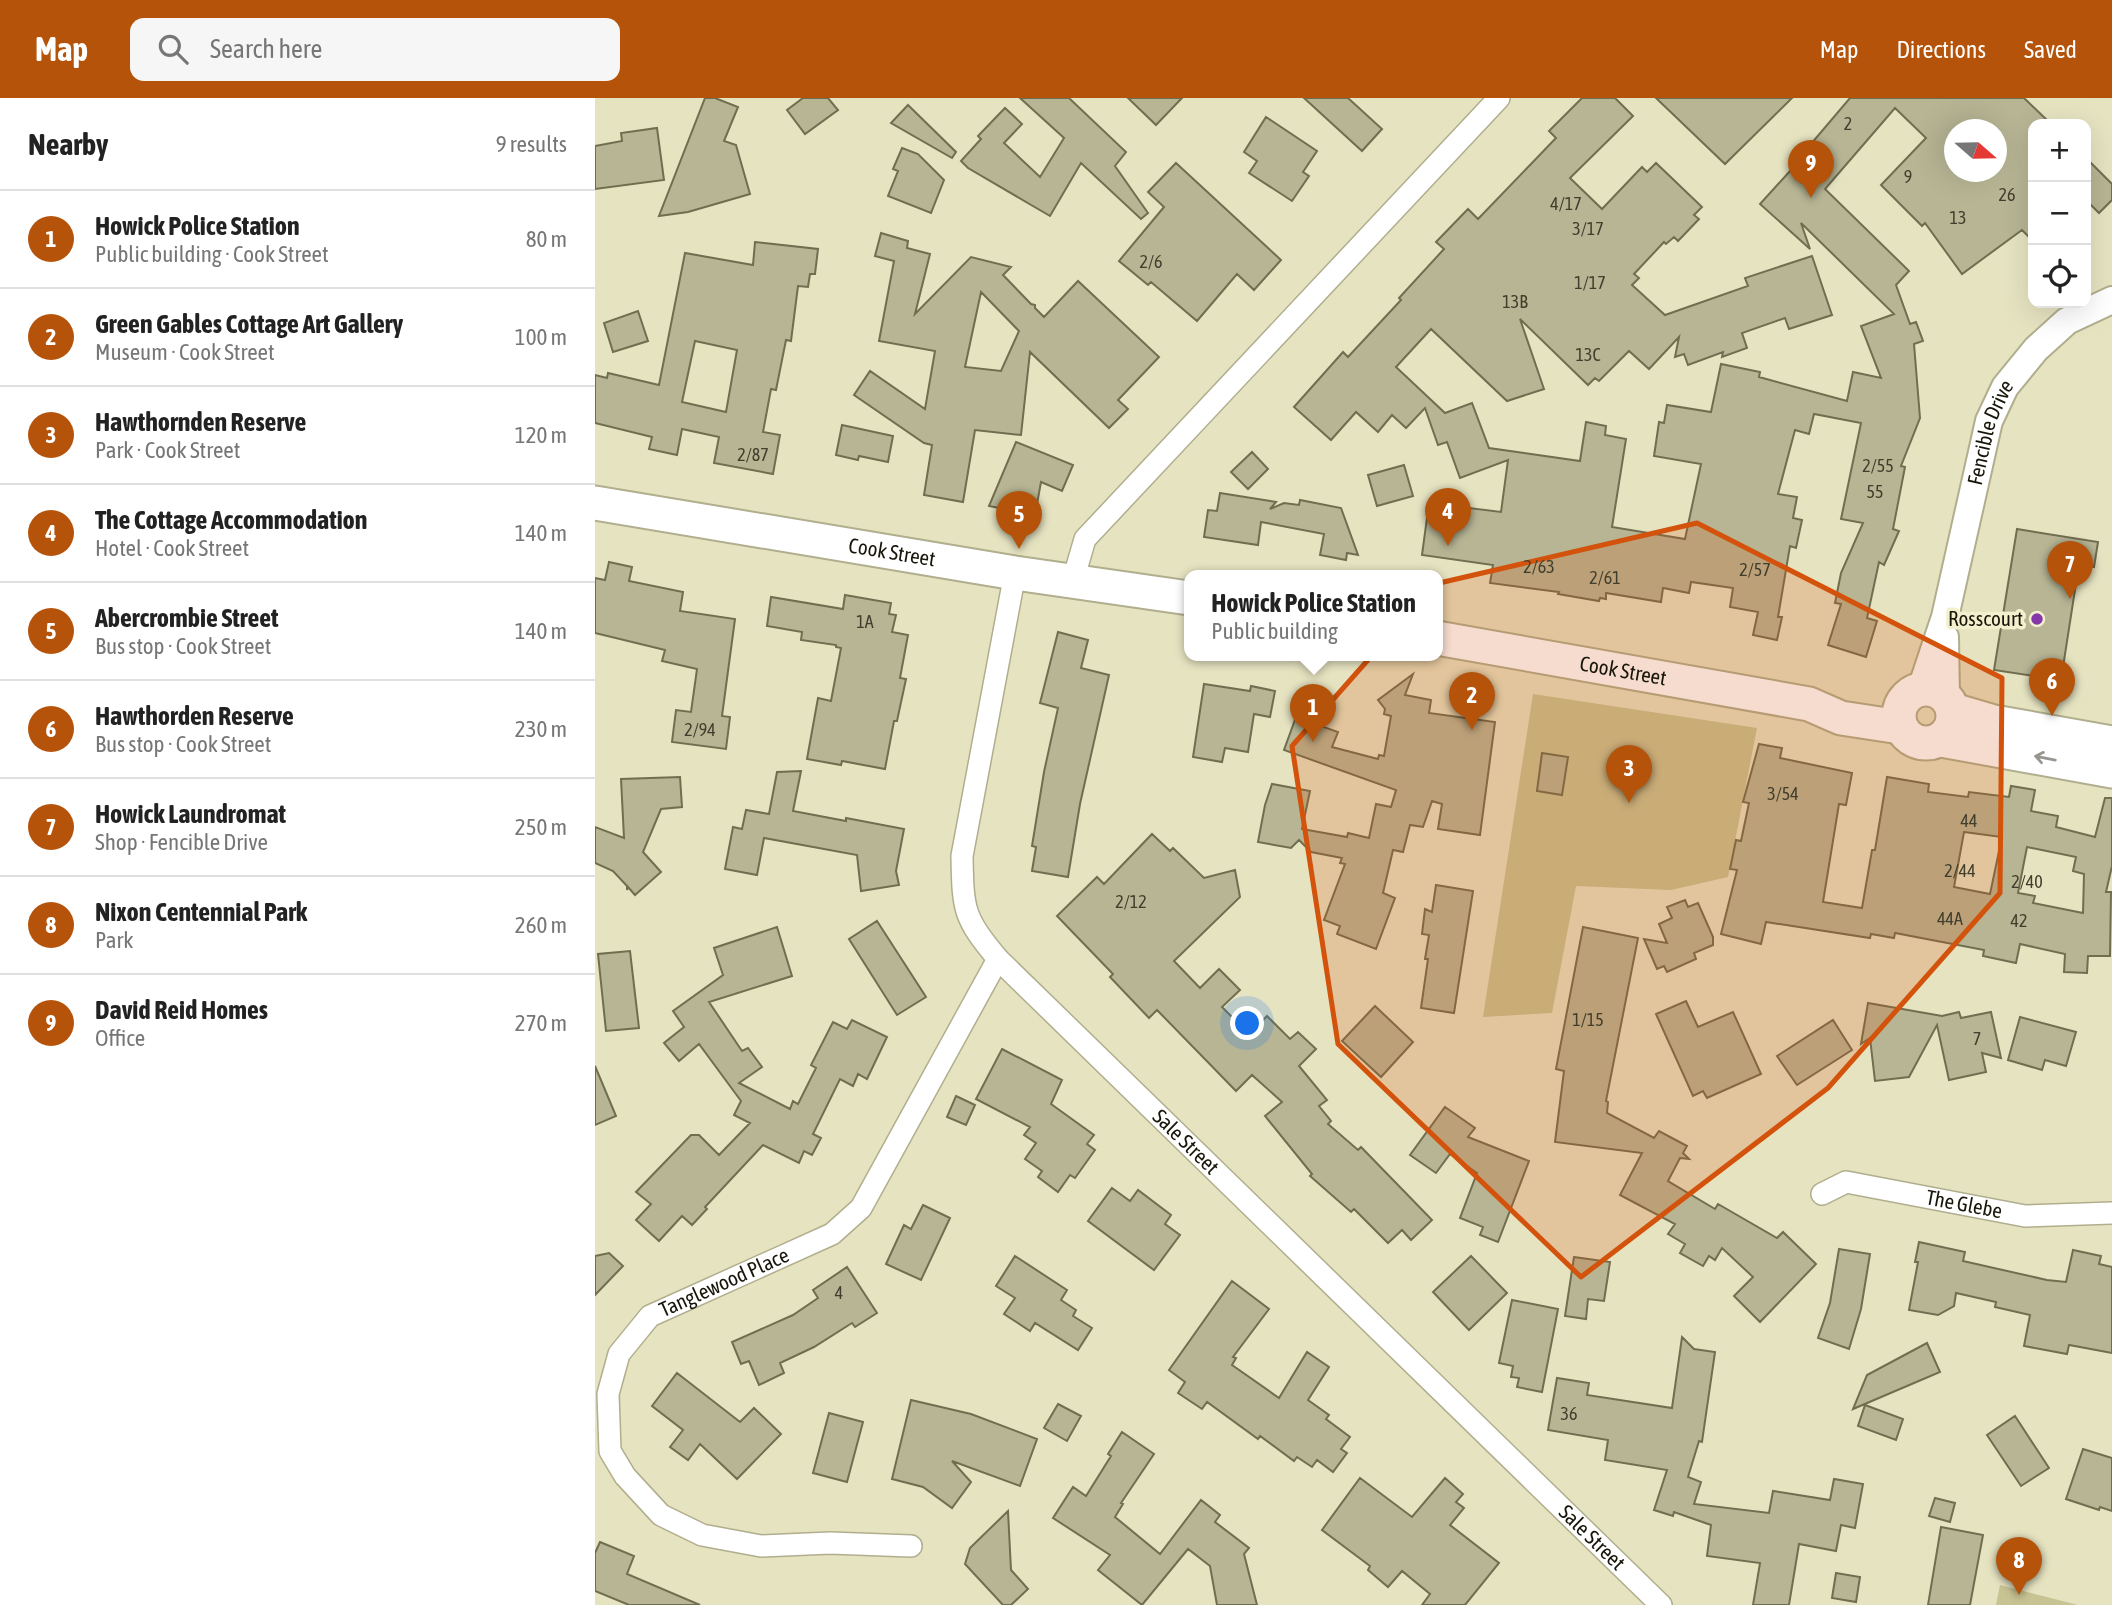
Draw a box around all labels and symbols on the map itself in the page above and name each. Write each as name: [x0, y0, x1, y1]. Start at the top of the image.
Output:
house number: 2: [1844, 113, 1852, 134]
north arrow: [1944, 119, 2007, 182]
pin: 9: [1788, 140, 1834, 198]
house number: 9: [1904, 166, 1912, 187]
house number: 26: [1999, 184, 2015, 205]
house number: 4/17: [1550, 193, 1582, 214]
house number: 13: [1950, 207, 1966, 228]
house number: 3/17: [1572, 218, 1604, 239]
house number: 2/6: [1139, 251, 1163, 272]
house number: 1/17: [1574, 272, 1606, 293]
house number: 13B: [1502, 291, 1528, 312]
house number: 13C: [1575, 344, 1601, 365]
street label: Fencible Drive: [1962, 374, 2017, 487]
house number: 2/87: [737, 444, 769, 465]
house number: 2/55: [1862, 455, 1894, 476]
house number: 55: [1867, 481, 1883, 502]
pin: 4: [1425, 488, 1471, 546]
pin: 5: [996, 491, 1042, 549]
street label: Cook Street: [847, 532, 937, 571]
pin: 7: [2047, 541, 2093, 599]
house number: 2/63: [1523, 556, 1555, 577]
house number: 2/57: [1739, 559, 1771, 580]
house number: 2/61: [1589, 567, 1621, 588]
place label: Rosscourt: [1948, 606, 2023, 630]
house number: 1A: [856, 611, 874, 632]
marker: Rosscourt: [2029, 611, 2045, 627]
street label: Cook Street: [1578, 651, 1668, 689]
pin: 6: [2029, 658, 2075, 716]
pin: 2: [1449, 672, 1495, 730]
pin: 1: [1290, 684, 1336, 742]
house number: 2/94: [684, 719, 716, 740]
pin: 3: [1606, 745, 1652, 803]
one-way arrow: [2034, 751, 2057, 765]
house number: 3/54: [1767, 783, 1799, 804]
house number: 44: [1961, 810, 1977, 831]
house number: 2/44: [1944, 860, 1976, 881]
house number: 2/40: [2011, 871, 2043, 892]
house number: 2/12: [1115, 891, 1147, 912]
house number: 44A: [1937, 908, 1963, 929]
house number: 42: [2011, 910, 2027, 931]
your location: [1230, 1006, 1264, 1040]
house number: 1/15: [1572, 1009, 1604, 1030]
house number: 7: [1973, 1028, 1981, 1049]
street label: Sale Street: [1149, 1104, 1224, 1179]
street label: The Glebe: [1924, 1184, 2004, 1222]
street label: Tanglewood Place: [655, 1242, 792, 1321]
house number: 4: [835, 1282, 843, 1303]
house number: 36: [1561, 1403, 1577, 1424]
street label: Sale Street: [1555, 1500, 1631, 1574]
pin: 8: [1996, 1537, 2042, 1595]

